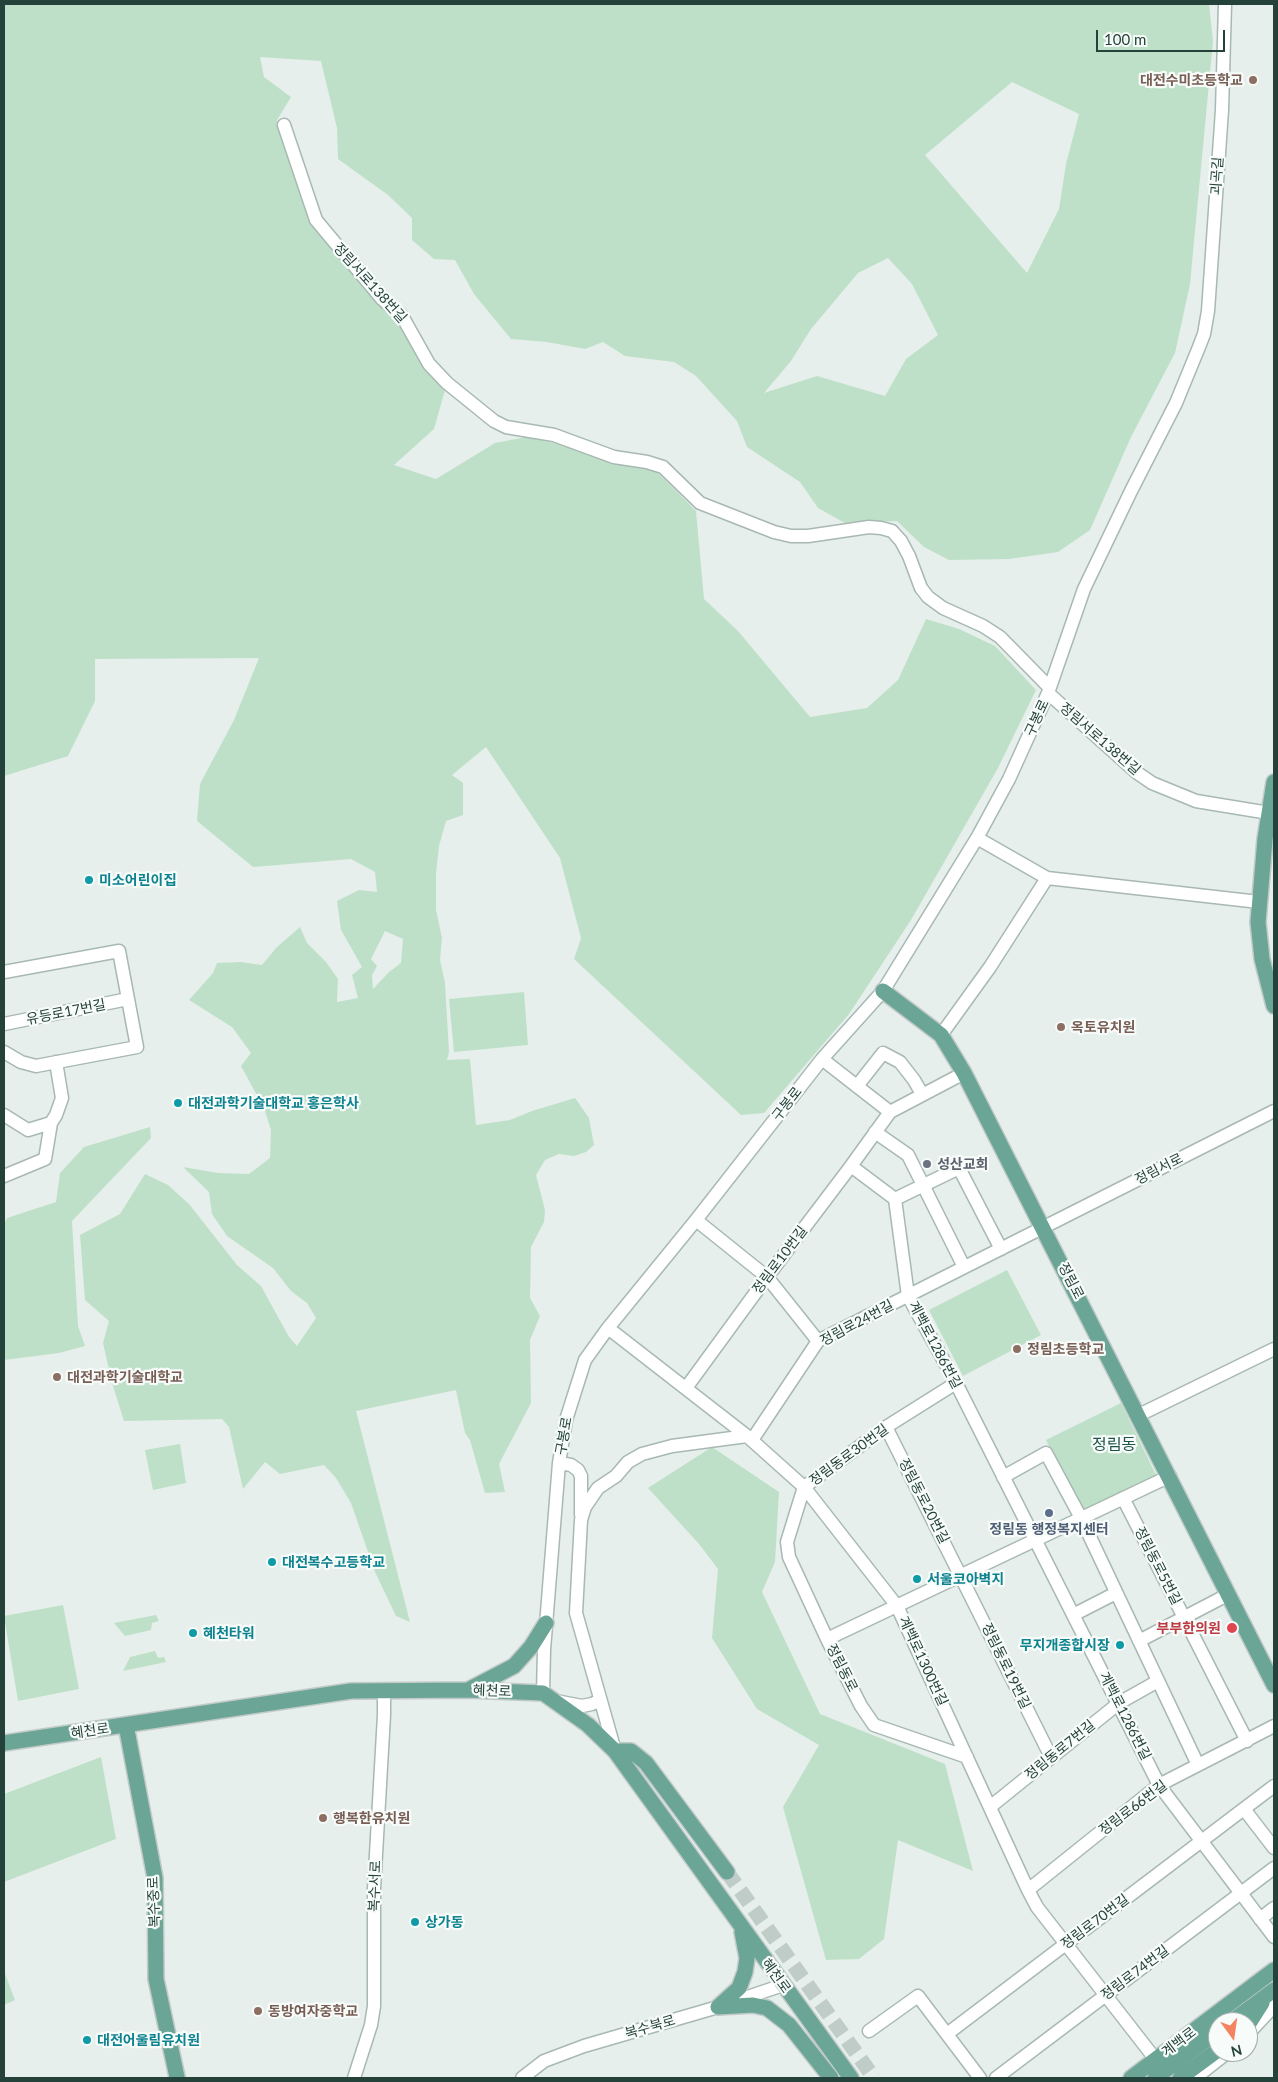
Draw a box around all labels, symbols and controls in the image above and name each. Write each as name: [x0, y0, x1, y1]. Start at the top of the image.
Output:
scale bar: [1098, 20, 1227, 52]
text: 100 m: [1104, 30, 1146, 48]
place label: 대전수미초등학교: [1140, 72, 1243, 88]
marker: 대전수미초등학교: [1247, 74, 1259, 86]
street label: 괴곡길: [1207, 156, 1227, 196]
street label: 정림서로138번길: [330, 240, 410, 326]
street label: 구봉로: [1021, 697, 1053, 739]
street label: 정림서로138번길: [1056, 699, 1144, 779]
place label: 미소어린이집: [99, 872, 176, 888]
marker: 미소어린이집: [83, 874, 95, 886]
street label: 유등로17번길: [25, 996, 107, 1028]
place label: 옥토유치원: [1071, 1019, 1135, 1035]
marker: 옥토유치원: [1055, 1021, 1067, 1033]
street label: 구봉로: [768, 1084, 806, 1124]
place label: 대전과학기술대학교 홍은학사: [188, 1095, 359, 1111]
marker: 대전과학기술대학교 홍은학사: [172, 1097, 184, 1109]
street label: 정림서로: [1132, 1150, 1186, 1188]
place label: 성산교회: [937, 1156, 989, 1172]
marker: 성산교회: [921, 1158, 933, 1170]
street label: 정림로10번길: [749, 1223, 811, 1297]
street label: 정림로: [1055, 1260, 1087, 1302]
street label: 정림로24번길: [817, 1297, 897, 1349]
street label: 계백로1286번길: [905, 1298, 965, 1392]
place label: 정림초등학교: [1027, 1341, 1104, 1357]
marker: 정림초등학교: [1011, 1343, 1023, 1355]
place label: 대전과학기술대학교: [67, 1369, 183, 1385]
marker: 대전과학기술대학교: [51, 1371, 63, 1383]
street label: 구봉로: [552, 1416, 576, 1456]
street label: 정림동로30번길: [806, 1421, 892, 1489]
district label: 정림동: [1092, 1435, 1136, 1455]
street label: 정림동로20번길: [895, 1456, 953, 1546]
marker: 정림동 행정복지센터: [1043, 1507, 1055, 1519]
place label: 정림동 행정복지센터: [989, 1521, 1109, 1537]
street label: 정림동로5번길: [1131, 1524, 1185, 1608]
place label: 대전복수고등학교: [282, 1554, 385, 1570]
marker: 대전복수고등학교: [266, 1556, 278, 1568]
place label: 서울코아벽지: [927, 1571, 1004, 1587]
marker: 서울코아벽지: [911, 1573, 923, 1585]
street label: 계백로1300번길: [895, 1614, 951, 1708]
street label: 정림동로19번길: [978, 1620, 1034, 1712]
place label: 부부한의원: [1157, 1620, 1221, 1636]
marker: 부부한의원: [1225, 1621, 1239, 1635]
place label: 혜천타워: [203, 1625, 255, 1641]
marker: 혜천타워: [187, 1627, 199, 1639]
place label: 무지개종합시장: [1020, 1637, 1110, 1653]
marker: 무지개종합시장: [1114, 1639, 1126, 1651]
street label: 정림동로: [823, 1641, 861, 1695]
street label: 계백로1286번길: [1096, 1669, 1154, 1763]
street label: 혜천로: [472, 1682, 512, 1700]
street label: 정림동로7번길: [1022, 1717, 1098, 1783]
street label: 혜천로: [70, 1720, 110, 1742]
street label: 정림로66번길: [1096, 1777, 1170, 1839]
place label: 행복한유치원: [333, 1810, 410, 1826]
marker: 행복한유치원: [317, 1812, 329, 1824]
street label: 복수서로: [366, 1860, 384, 1912]
street label: 복수중로: [145, 1876, 163, 1928]
street label: 정림로70번길: [1058, 1891, 1132, 1953]
place label: 상가동: [425, 1914, 464, 1930]
marker: 상가동: [409, 1916, 421, 1928]
street label: 정림로74번길: [1098, 1942, 1172, 2004]
street label: 혜천로: [758, 1955, 794, 1997]
place label: 동방여자중학교: [268, 2003, 358, 2019]
marker: 동방여자중학교: [252, 2005, 264, 2017]
street label: 복수북로: [623, 2012, 677, 2042]
north arrow: [1208, 2012, 1258, 2062]
street label: 계백로: [1159, 2024, 1199, 2060]
place label: 대전어울림유치원: [97, 2032, 200, 2048]
marker: 대전어울림유치원: [81, 2034, 93, 2046]
text: N: [1229, 2042, 1244, 2061]

